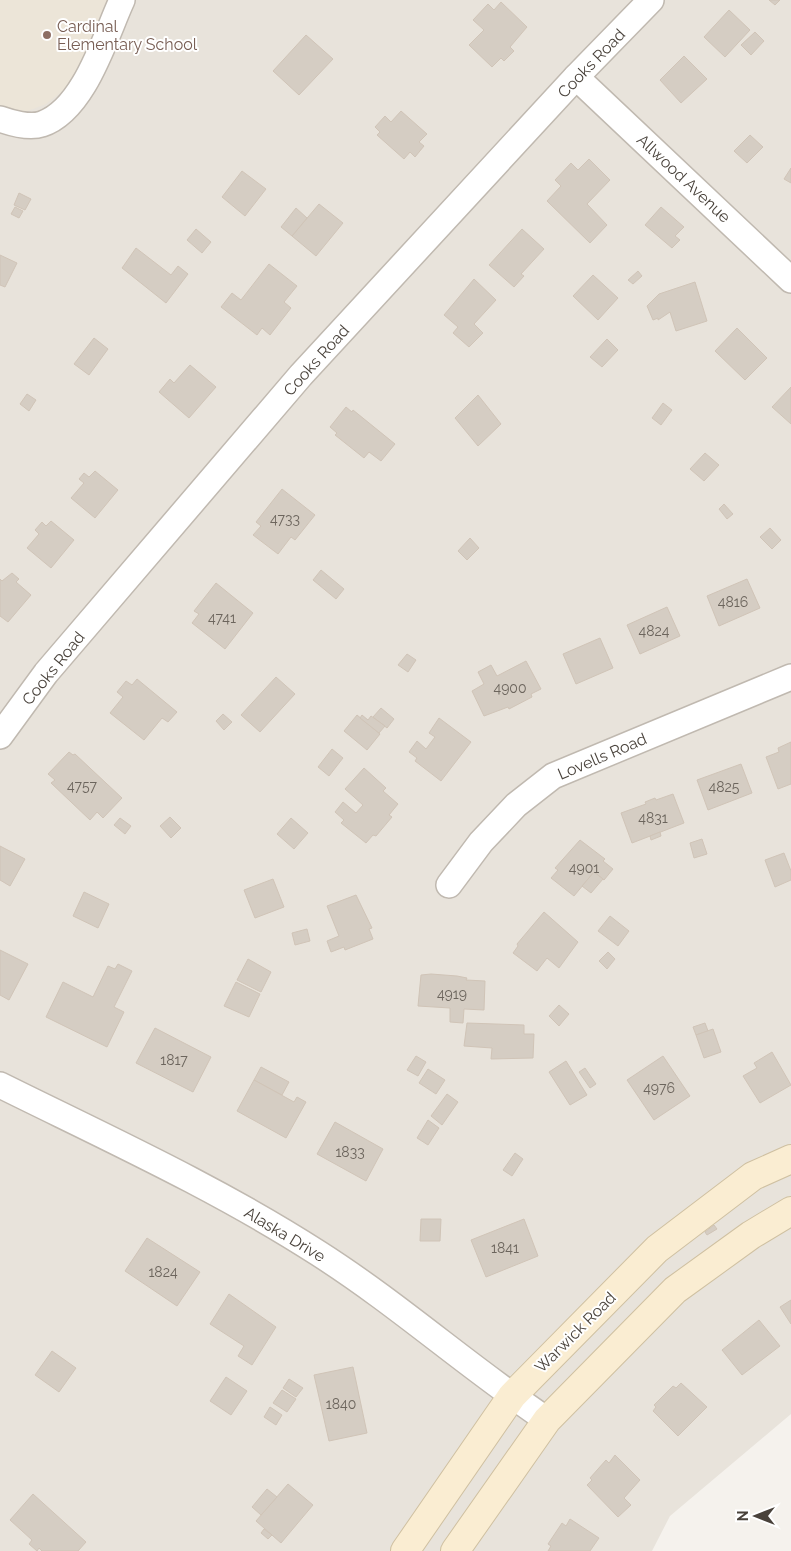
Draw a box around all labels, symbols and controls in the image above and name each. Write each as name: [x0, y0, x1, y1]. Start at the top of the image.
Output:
place label: Cardinal Elementary School: [57, 17, 198, 54]
street label: Cooks Road: [554, 25, 629, 102]
marker: Cardinal Elementary School: [41, 29, 53, 41]
street label: Allwood Avenue: [633, 130, 734, 226]
street label: Cooks Road: [280, 321, 353, 400]
house number: 4733: [270, 511, 300, 527]
house number: 4816: [718, 594, 748, 610]
house number: 4741: [208, 610, 236, 626]
house number: 4824: [639, 623, 670, 639]
street label: Cooks Road: [18, 628, 89, 709]
house number: 4900: [494, 680, 526, 696]
street label: Lovells Road: [555, 729, 650, 784]
house number: 4757: [67, 778, 97, 794]
house number: 4825: [709, 779, 740, 795]
house number: 4831: [638, 810, 668, 826]
house number: 4901: [569, 860, 599, 876]
house number: 4919: [437, 986, 467, 1002]
house number: 1817: [160, 1052, 188, 1068]
house number: 4976: [643, 1080, 675, 1096]
house number: 1833: [335, 1144, 365, 1160]
street label: Alaska Drive: [241, 1203, 329, 1266]
house number: 1841: [491, 1240, 519, 1256]
house number: 1824: [148, 1264, 178, 1280]
street label: Warwick Road: [531, 1288, 620, 1377]
house number: 1840: [326, 1396, 356, 1412]
north arrow: [731, 1491, 781, 1541]
text: N: [735, 1511, 751, 1521]

